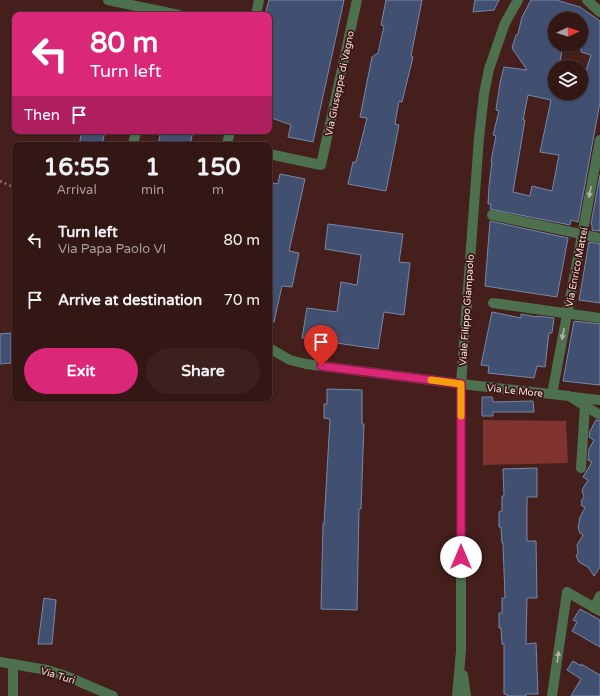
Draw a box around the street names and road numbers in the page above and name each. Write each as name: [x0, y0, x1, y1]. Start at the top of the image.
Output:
street label: Via Giuseppe di Vagno: [323, 30, 357, 137]
street label: Via Enrico Mattei: [563, 226, 591, 308]
street label: Viale Filippo Giampaolo: [457, 254, 477, 366]
street label: Via Le More: [486, 382, 544, 400]
street label: Via Turi: [39, 665, 76, 687]

